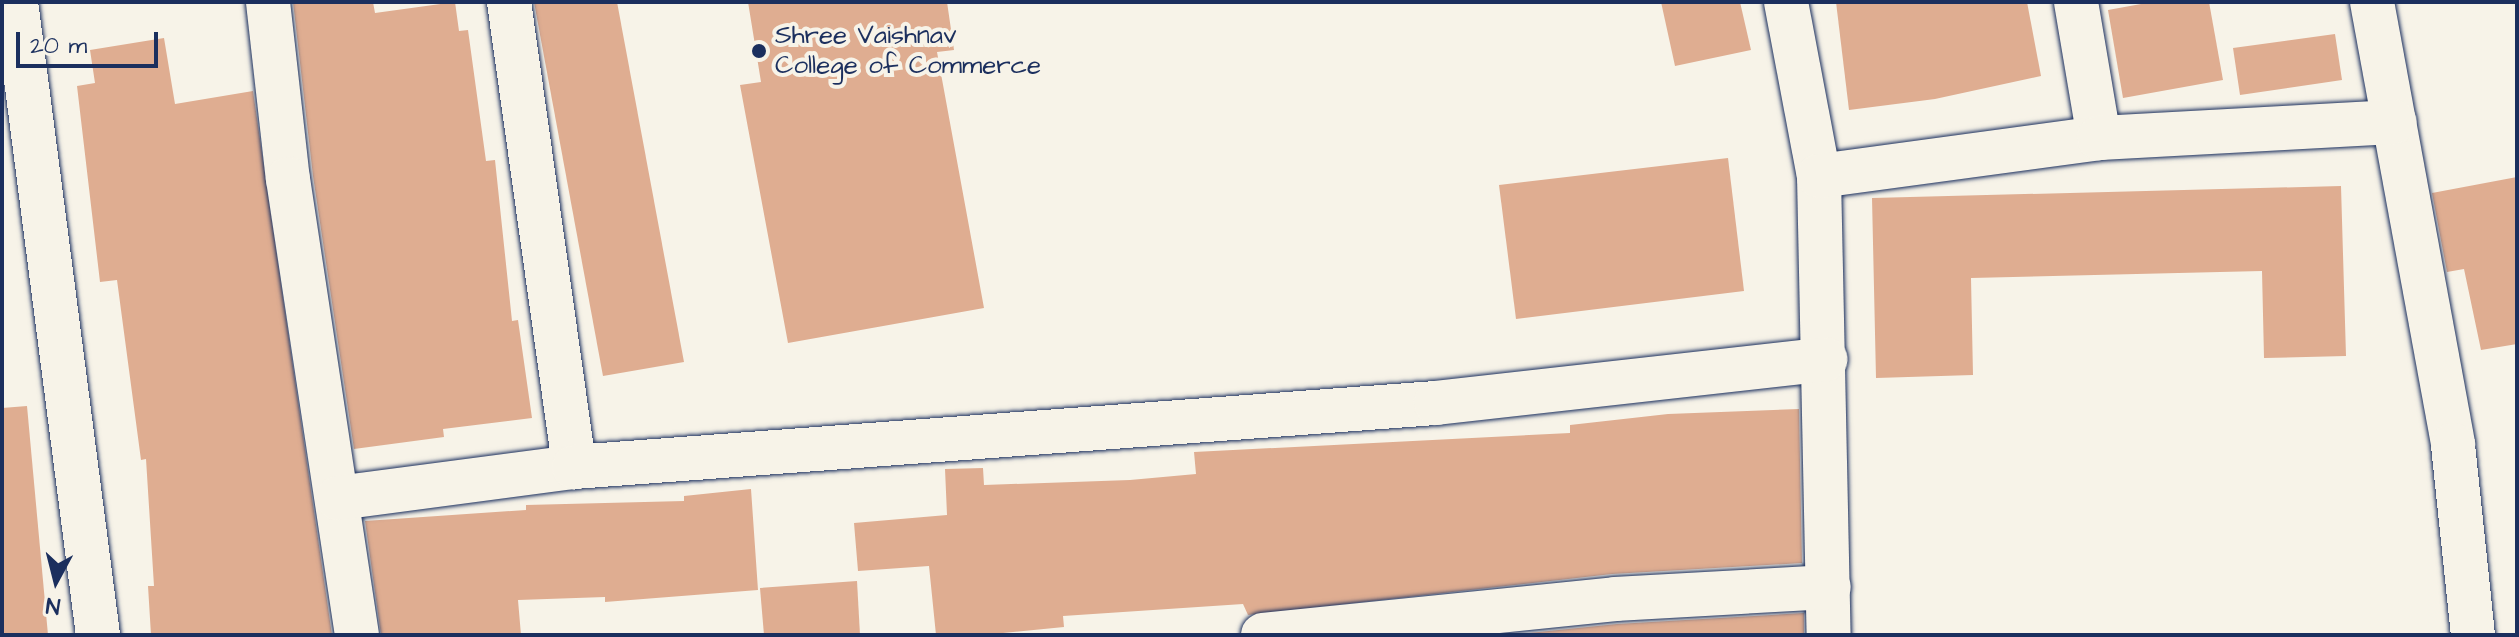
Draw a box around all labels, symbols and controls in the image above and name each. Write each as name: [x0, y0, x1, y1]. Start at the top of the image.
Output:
scale bar: [20, 16, 162, 66]
place label: Shree Vaishnav College of Commerce: [775, 20, 1041, 82]
text: 20 m: [30, 29, 87, 63]
marker: Shree Vaishnav College of Commerce: [750, 42, 768, 60]
north arrow: [16, 541, 96, 621]
text: N: [44, 589, 62, 622]

